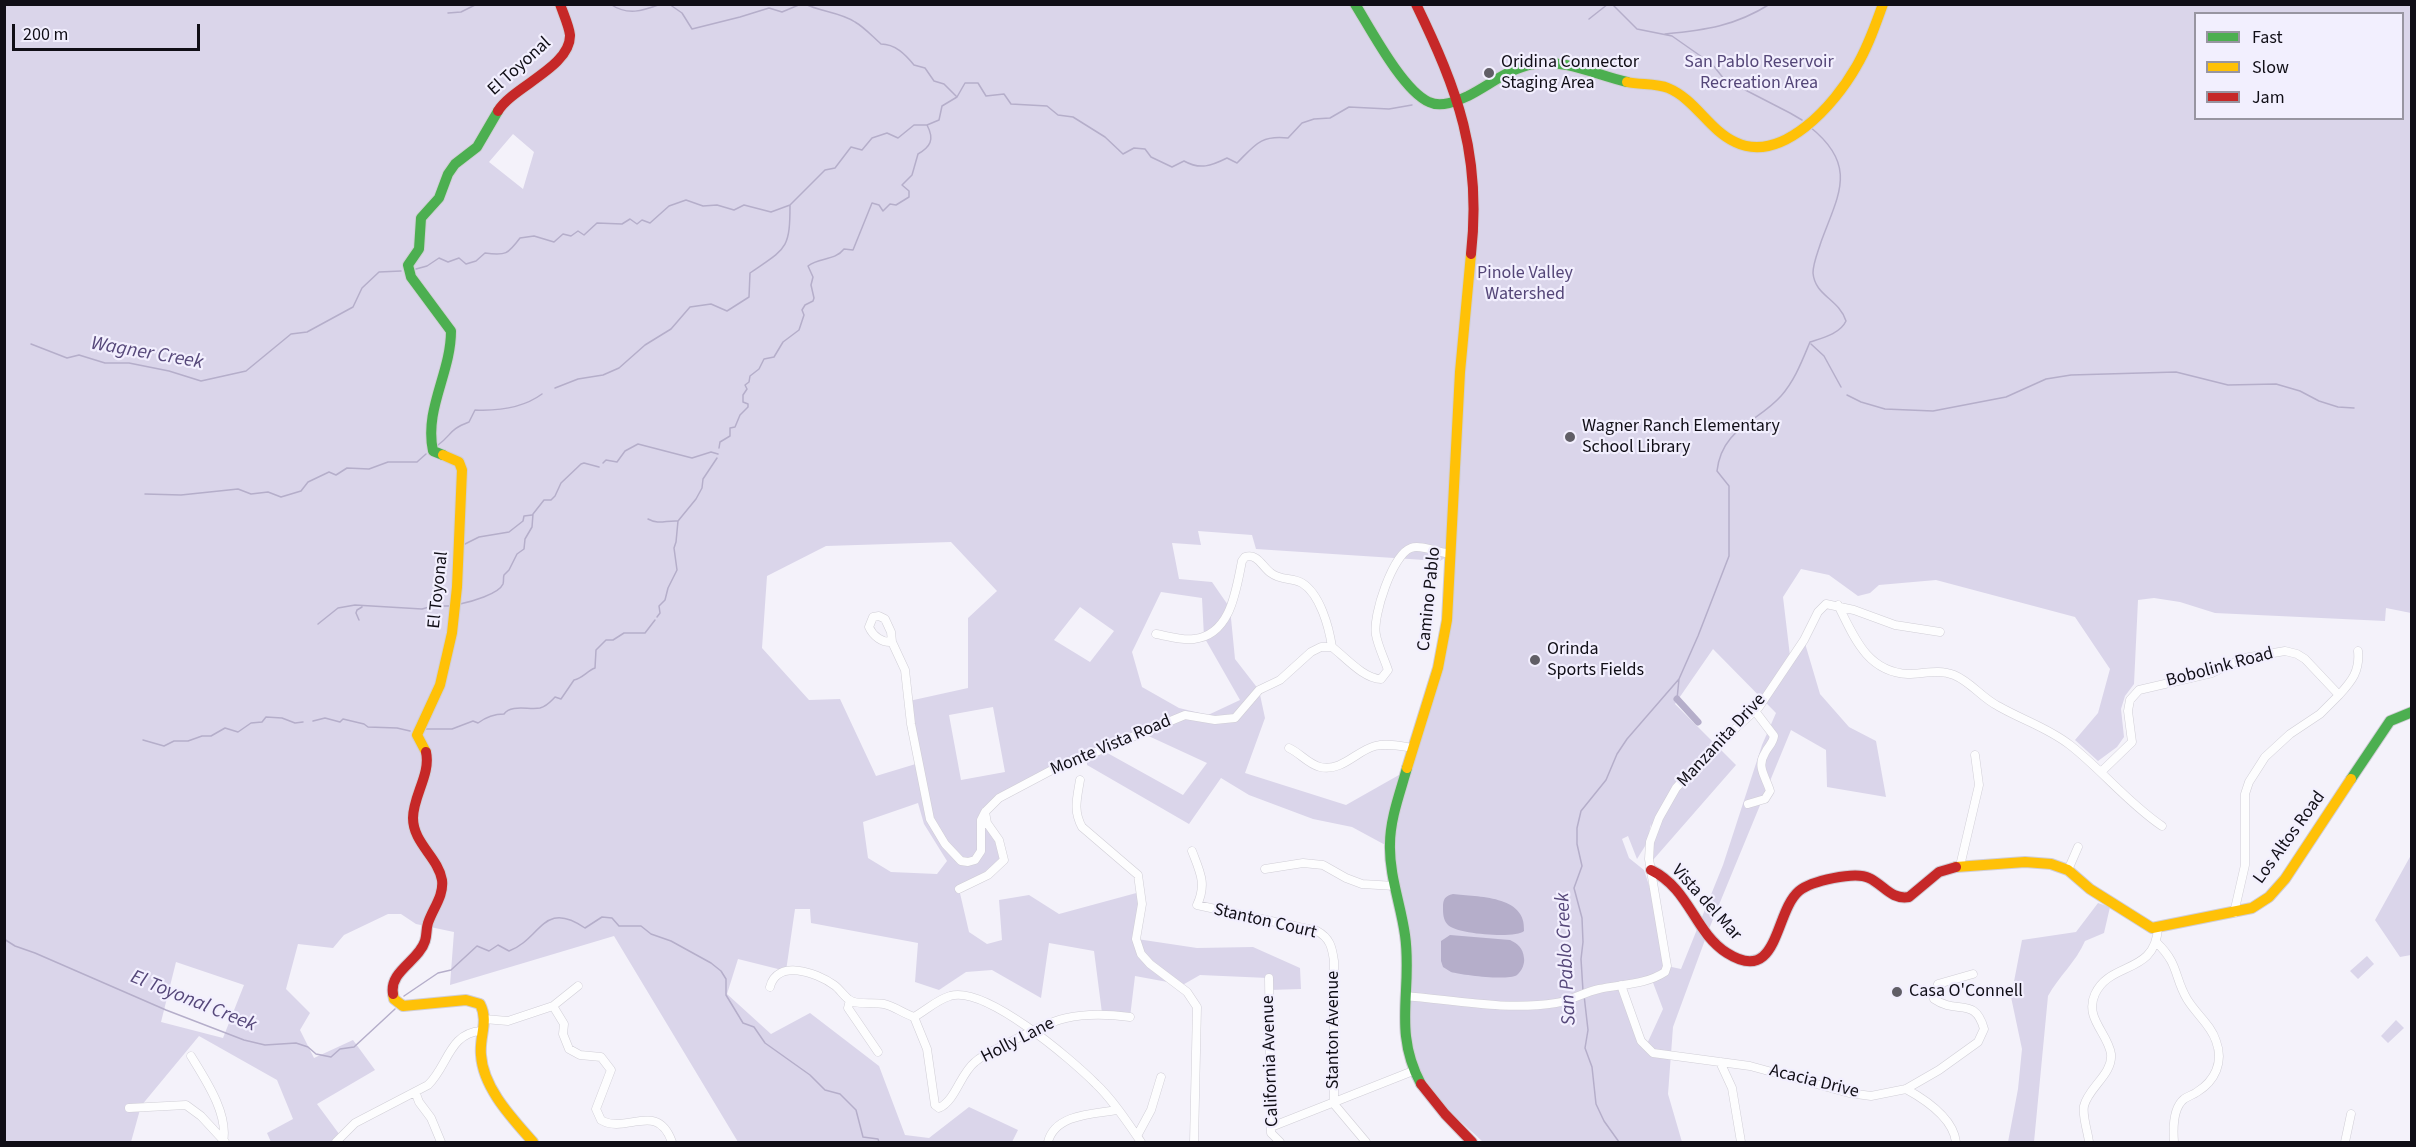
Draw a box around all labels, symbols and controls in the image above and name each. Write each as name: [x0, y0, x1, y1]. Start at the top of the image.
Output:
scale bar: [15, 12, 202, 50]
legend: [2194, 12, 2404, 120]
text: 200 m: [23, 22, 68, 47]
text: Fast: [2252, 25, 2283, 50]
street label: El Toyonal: [484, 33, 556, 101]
place label: Oridina Connector Staging Area: [1501, 52, 1639, 94]
park label: San Pablo Reservoir Recreation Area: [1684, 52, 1834, 94]
text: Slow: [2252, 55, 2289, 80]
marker: Oridina Connector Staging Area: [1482, 66, 1496, 80]
text: Jam: [2252, 85, 2285, 110]
park label: Pinole Valley Watershed: [1477, 263, 1573, 306]
water label: Wagner Creek: [89, 332, 205, 376]
place label: Wagner Ranch Elementary School Library: [1582, 416, 1780, 458]
marker: Wagner Ranch Elementary School Library: [1563, 430, 1577, 444]
street label: Camino Pablo: [1414, 546, 1446, 652]
street label: El Toyonal: [424, 550, 454, 630]
place label: Orinda Sports Fields: [1547, 639, 1644, 682]
street label: Bobolink Road: [2164, 643, 2276, 693]
marker: Orinda Sports Fields: [1528, 653, 1542, 667]
street label: Manzanita Drive: [1673, 690, 1771, 792]
street label: Monte Vista Road: [1047, 711, 1175, 781]
street label: Los Altos Road: [2249, 788, 2331, 888]
street label: Vista del Mar: [1666, 861, 1746, 945]
water label: San Pablo Creek: [1552, 892, 1582, 1026]
street label: Stanton Court: [1211, 900, 1319, 944]
water label: El Toyonal Creek: [127, 966, 259, 1038]
street label: Stanton Avenue: [1323, 971, 1345, 1089]
place label: Casa O'Connell: [1909, 981, 2023, 1003]
marker: Casa O'Connell: [1890, 985, 1904, 999]
street label: California Avenue: [1258, 995, 1284, 1127]
street label: Holly Lane: [978, 1013, 1058, 1069]
street label: Acacia Drive: [1767, 1060, 1861, 1104]

